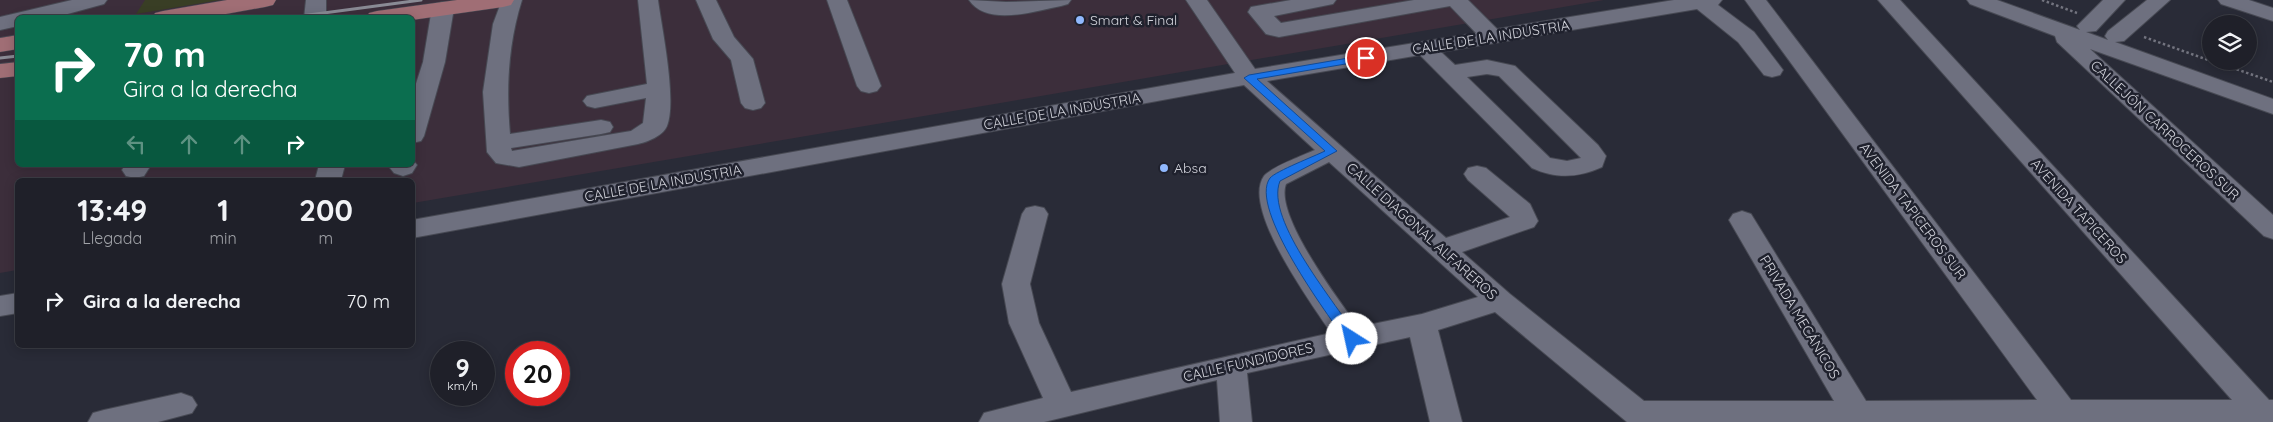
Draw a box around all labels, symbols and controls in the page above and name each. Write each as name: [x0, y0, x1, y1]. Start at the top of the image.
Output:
place label: Smart & Final: [1090, 11, 1177, 29]
marker: Smart & Final: [1074, 14, 1086, 26]
map controls: [2202, 15, 2257, 70]
button: layers: [2202, 15, 2257, 70]
street label: CALLE DE LA INDUSTRIA: [1411, 16, 1571, 58]
text: 70 m: [123, 32, 206, 76]
icon: right: [40, 35, 105, 100]
pin: [1345, 37, 1387, 79]
icon: arrive: [1352, 44, 1380, 72]
street label: CALLEJÓN CARROCEROS SUR: [2087, 56, 2243, 204]
text: Gira a la derecha: [123, 75, 298, 103]
street label: CALLE DE LA INDUSTRIA: [982, 88, 1142, 134]
icon: left: [122, 130, 150, 158]
icon: ahead: [175, 130, 203, 158]
icon: ahead: [228, 130, 256, 158]
icon: right: [281, 130, 309, 158]
street label: AVENIDA TAPICEROS SUR: [1856, 139, 1970, 283]
street label: AVENIDA TAPICEROS: [2027, 155, 2131, 267]
place label: Absa: [1174, 159, 1207, 177]
street label: CALLE DIAGONAL ALFAREROS: [1343, 159, 1501, 304]
street label: CALLE DE LA INDUSTRIA: [583, 160, 743, 206]
marker: Absa: [1158, 162, 1170, 174]
text: 13:49: [77, 191, 147, 229]
text: 1: [217, 191, 229, 229]
text: 200: [299, 191, 353, 229]
text: Llegada: [82, 228, 142, 248]
text: min: [209, 228, 237, 248]
text: m: [319, 228, 333, 248]
street label: PRIVADA MECÁNICOS: [1756, 252, 1844, 382]
icon: right: [40, 287, 68, 315]
text: Gira a la derecha: [83, 289, 241, 313]
text: 70 m: [346, 289, 390, 313]
position arrow: [1325, 312, 1377, 364]
street label: CALLE FUNDIDORES: [1181, 338, 1315, 386]
speed limit sign: 20: [505, 341, 570, 406]
text: 9: [455, 352, 470, 383]
text: km/h: [447, 378, 478, 393]

